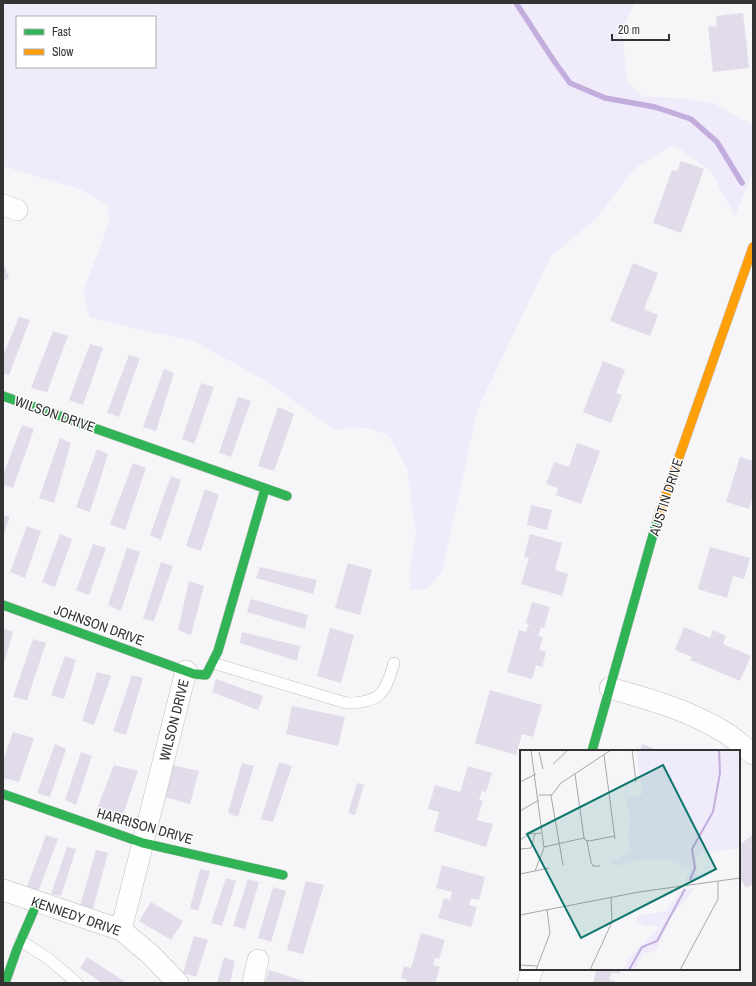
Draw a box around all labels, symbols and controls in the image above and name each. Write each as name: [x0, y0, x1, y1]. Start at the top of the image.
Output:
legend: [16, 16, 156, 68]
scale bar: [612, 16, 669, 42]
text: 20 m: [618, 22, 640, 38]
text: Fast: [52, 24, 71, 40]
text: Slow: [52, 44, 74, 60]
street label: WILSON DRIVE: [13, 392, 97, 436]
street label: AUSTIN DRIVE: [645, 456, 687, 539]
street label: JOHNSON DRIVE: [52, 600, 146, 650]
street label: WILSON DRIVE: [155, 677, 193, 763]
inset map: [520, 750, 740, 970]
street label: HARRISON DRIVE: [95, 804, 195, 848]
street label: KENNEDY DRIVE: [29, 892, 123, 940]

